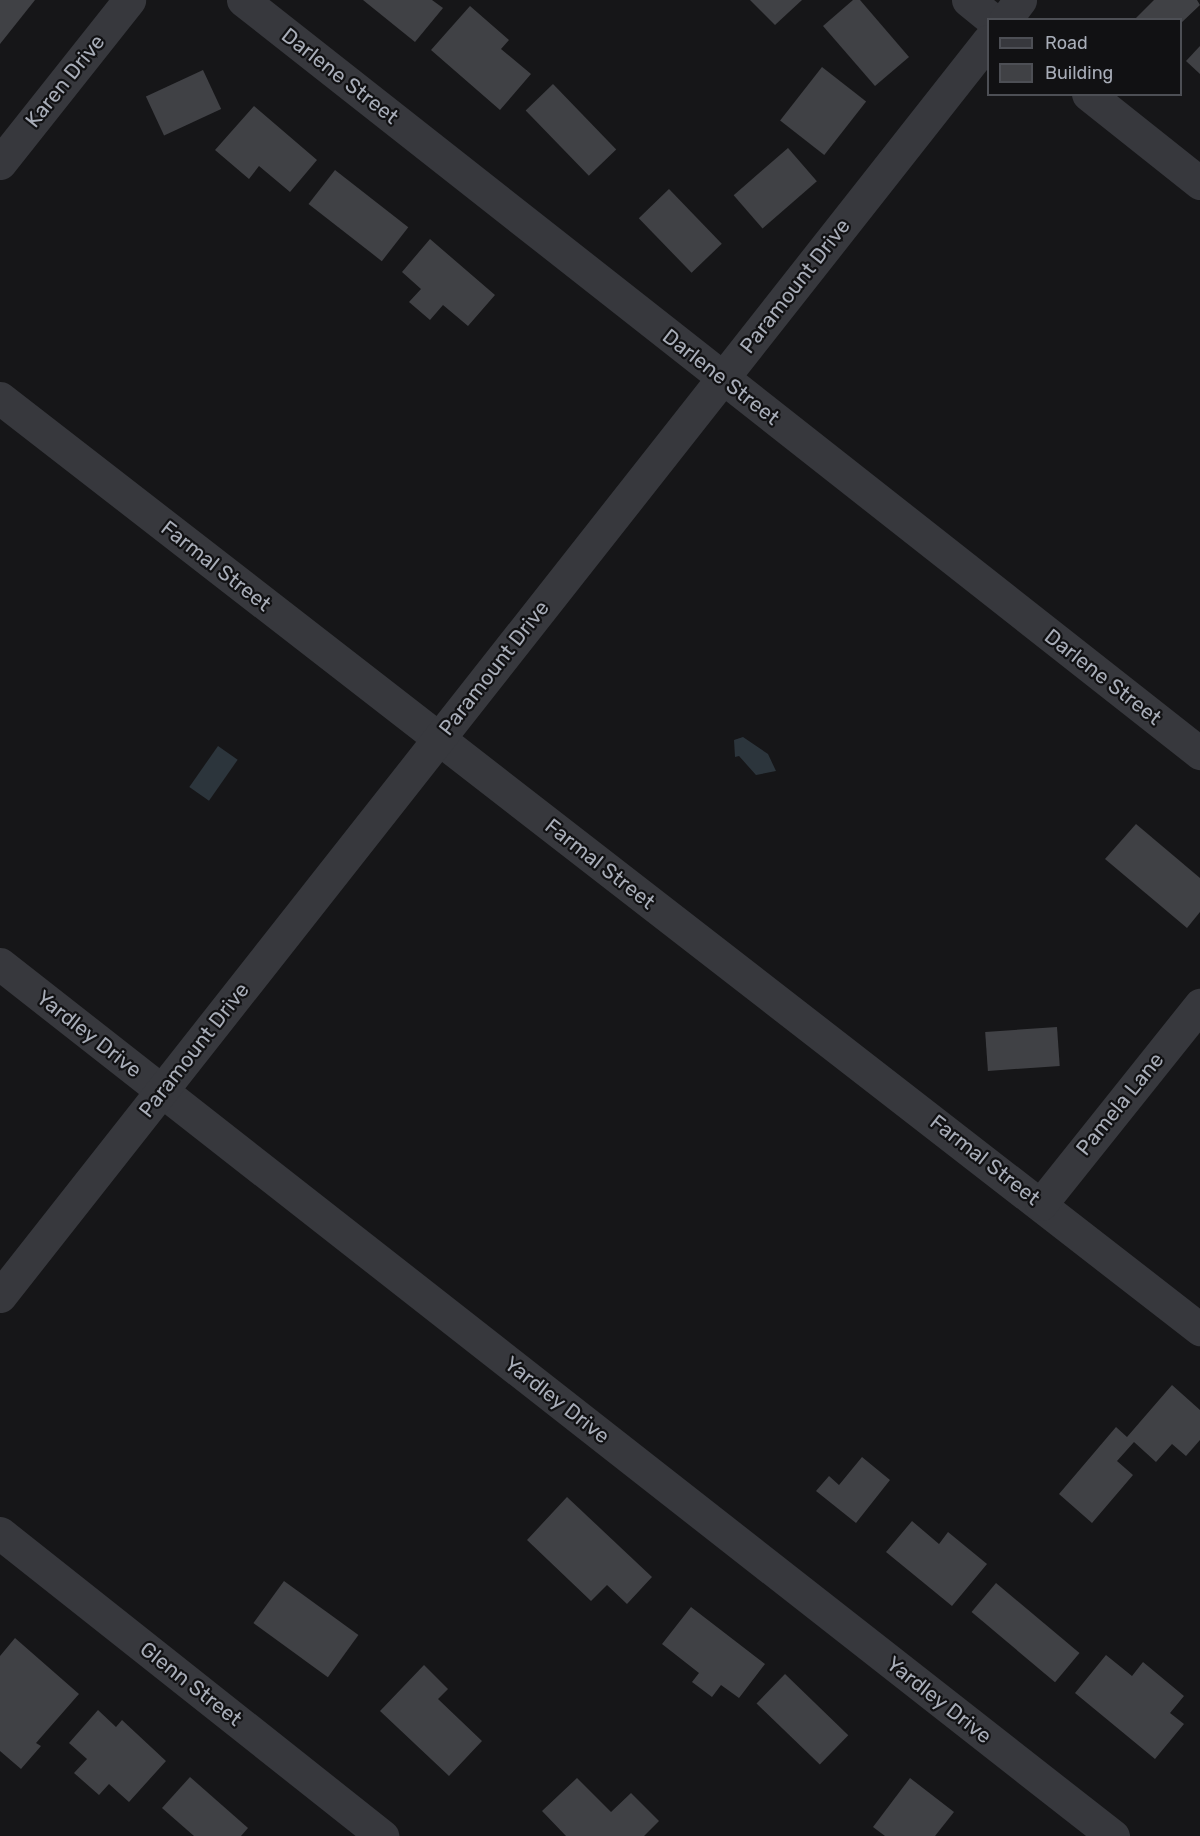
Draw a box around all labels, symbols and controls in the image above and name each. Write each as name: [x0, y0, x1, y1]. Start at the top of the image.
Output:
legend: [987, 18, 1182, 96]
street label: Darlene Street: [277, 23, 403, 129]
street label: Karen Drive: [20, 30, 110, 132]
text: Road: [1045, 32, 1088, 54]
text: Building: [1045, 62, 1113, 84]
street label: Paramount Drive: [735, 214, 855, 358]
street label: Darlene Street: [658, 324, 784, 430]
street label: Farmal Street: [156, 515, 276, 617]
street label: Paramount Drive: [434, 596, 554, 740]
street label: Darlene Street: [1040, 624, 1166, 730]
street label: Farmal Street: [540, 813, 660, 915]
street label: Paramount Drive: [134, 978, 254, 1122]
street label: Yardley Drive: [31, 985, 147, 1083]
street label: Pamela Lane: [1071, 1047, 1169, 1161]
street label: Farmal Street: [925, 1109, 1045, 1211]
street label: Yardley Drive: [499, 1351, 615, 1449]
street label: Glenn Street: [135, 1636, 247, 1732]
street label: Yardley Drive: [881, 1651, 997, 1749]

